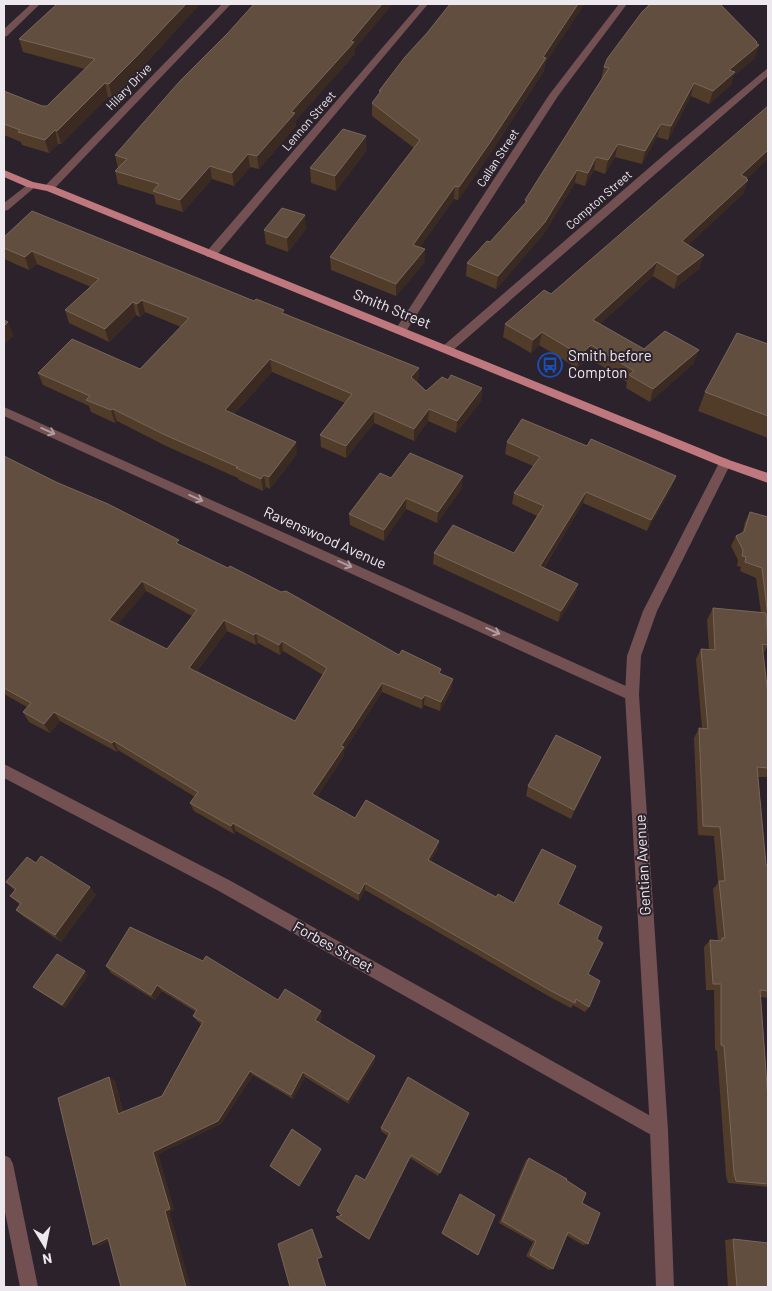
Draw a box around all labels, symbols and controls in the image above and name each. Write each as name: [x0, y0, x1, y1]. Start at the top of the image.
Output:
street label: Hilary Drive: [103, 60, 154, 112]
street label: Lennon Street: [279, 88, 338, 153]
street label: Callan Street: [473, 126, 521, 189]
street label: Compton Street: [563, 167, 634, 232]
street label: Smith Street: [351, 284, 434, 332]
place label: Smith before Compton: [568, 346, 652, 381]
bus stop icon: Smith before Compton: [537, 352, 563, 378]
one-way arrow: [40, 426, 55, 436]
one-way arrow: [188, 493, 203, 503]
street label: Ravenswood Avenue: [261, 502, 389, 572]
one-way arrow: [337, 560, 352, 570]
one-way arrow: [485, 627, 500, 637]
street label: Gentian Avenue: [630, 814, 654, 916]
street label: Forbes Street: [290, 917, 377, 975]
north arrow: [20, 1221, 70, 1271]
text: N: [41, 1250, 53, 1268]

